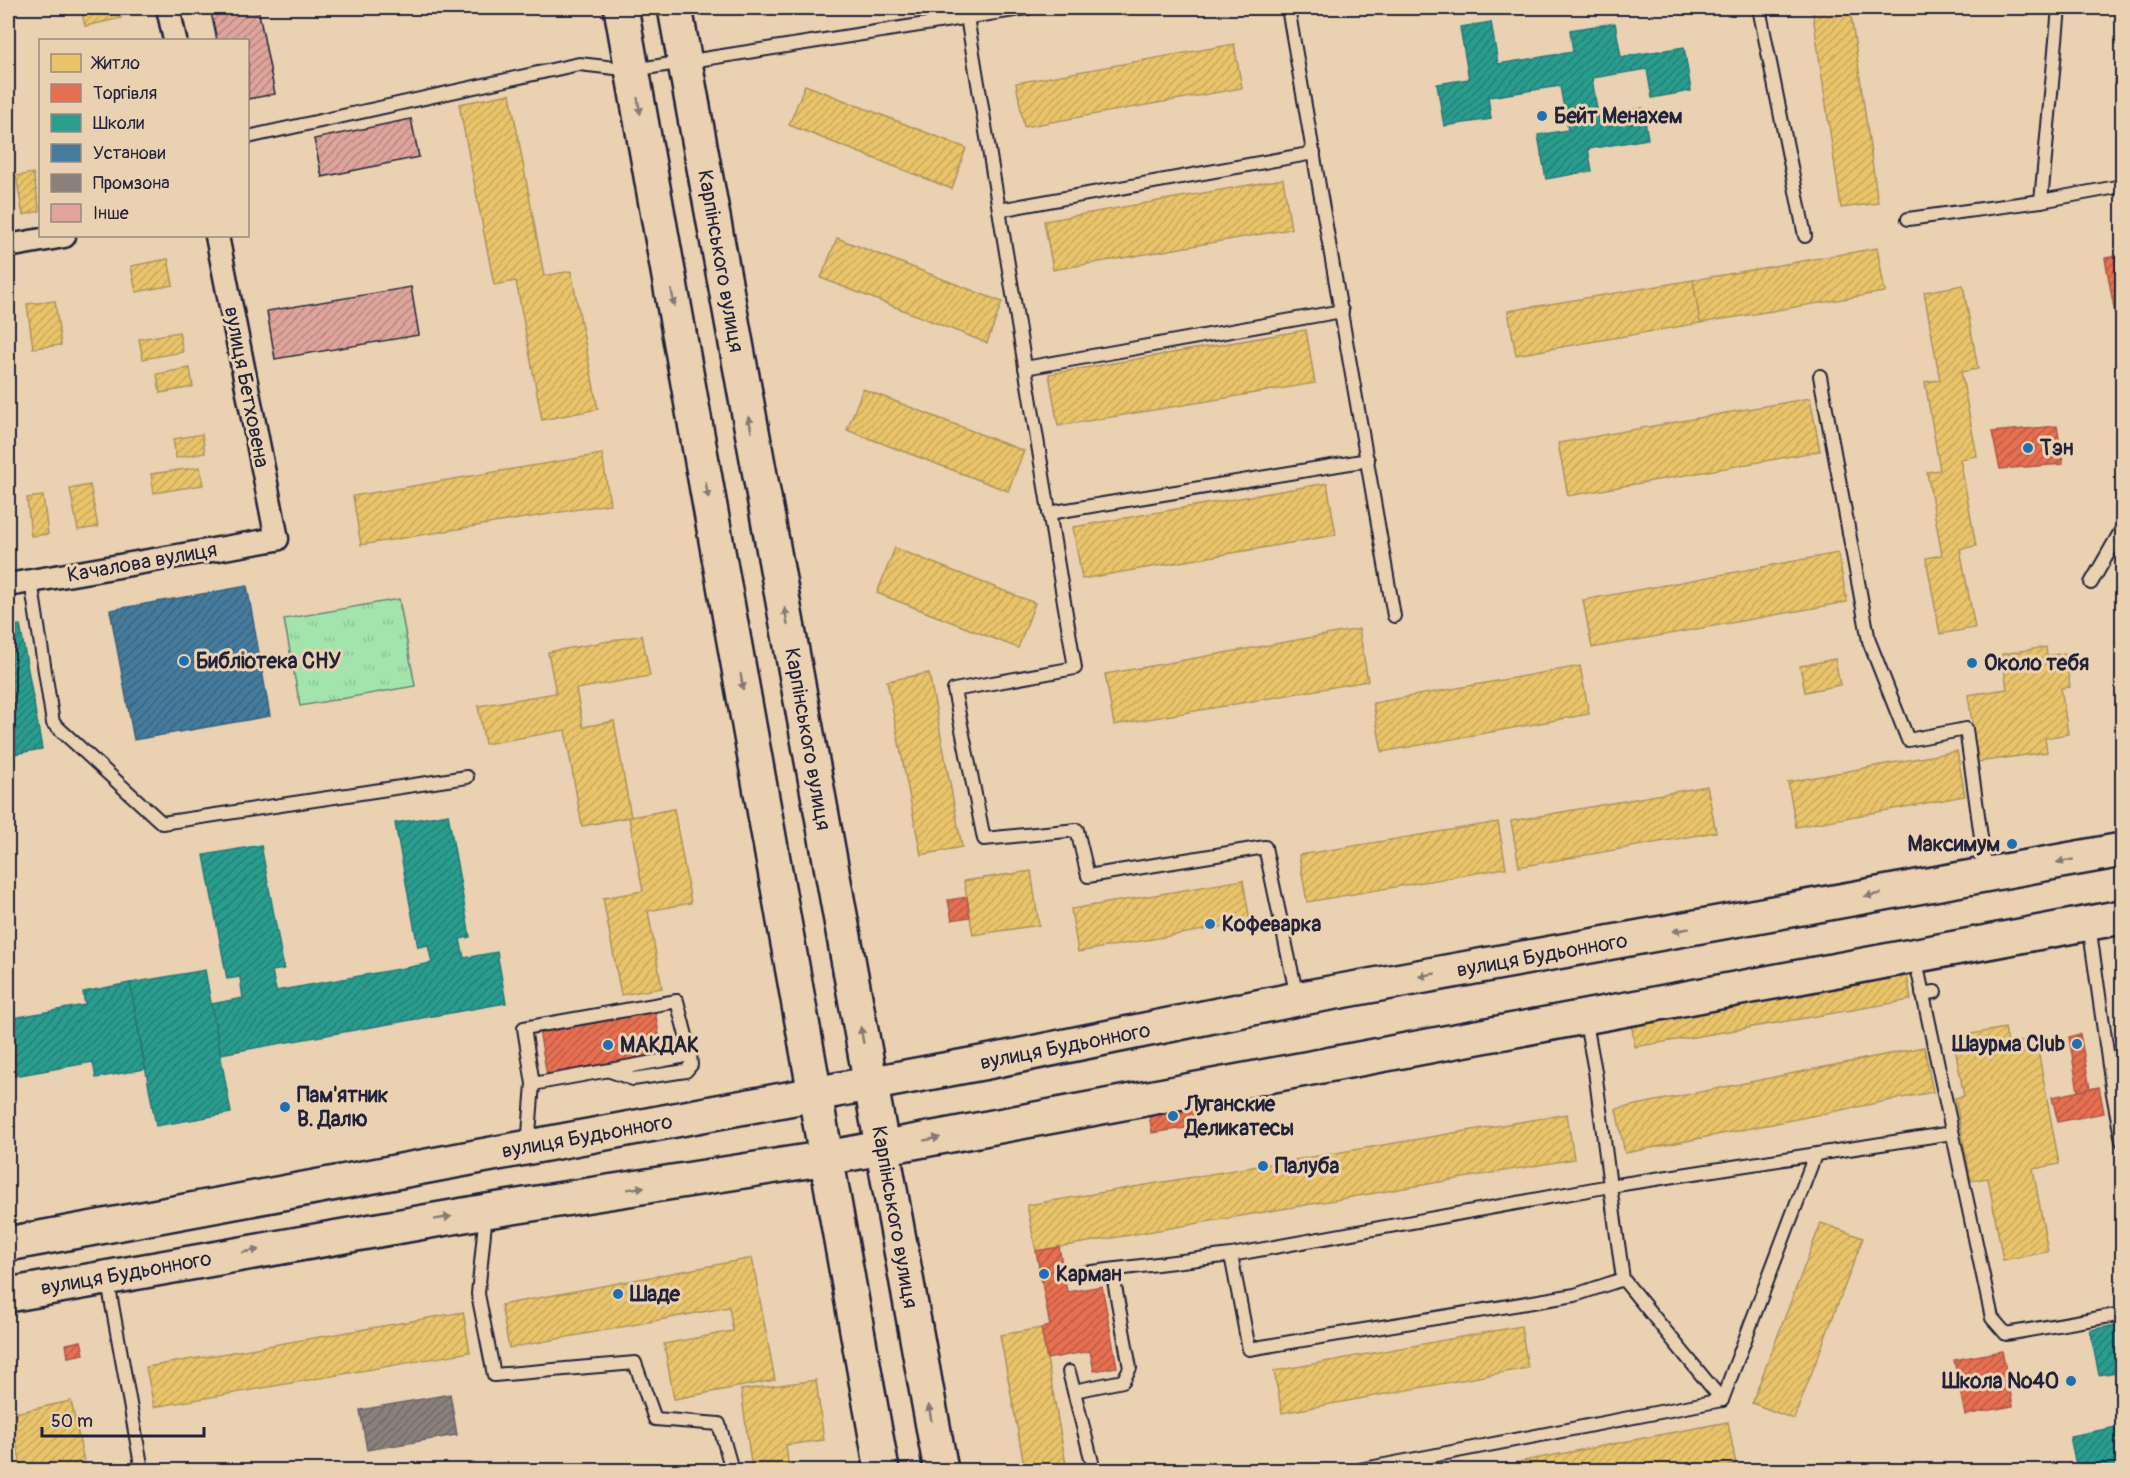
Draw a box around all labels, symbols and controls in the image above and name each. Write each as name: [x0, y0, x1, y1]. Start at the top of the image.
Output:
legend: [39, 39, 249, 237]
text: Житло: [90, 52, 140, 75]
text: Торгівля: [93, 82, 157, 105]
one-way arrow: [635, 97, 644, 116]
place label: Бейт Менахем: [1554, 103, 1683, 130]
marker: Бейт Менахем: [1535, 109, 1549, 123]
text: Школи: [93, 112, 144, 135]
text: Установи: [93, 142, 166, 165]
street label: Карпінського вулиця: [691, 168, 750, 354]
text: Промзона: [93, 172, 170, 195]
text: Інше: [93, 202, 129, 225]
one-way arrow: [669, 289, 678, 308]
street label: вулиця Бетховена: [218, 304, 275, 470]
one-way arrow: [746, 415, 755, 434]
place label: Тэн: [2039, 435, 2073, 462]
marker: Тэн: [2021, 441, 2035, 455]
one-way arrow: [703, 481, 712, 500]
street label: Качалова вулиця: [65, 536, 219, 589]
one-way arrow: [781, 606, 790, 625]
street label: Карпінського вулиця: [778, 646, 837, 832]
place label: Библіотека СНУ: [196, 648, 341, 675]
place label: Около тебя: [1984, 650, 2089, 677]
marker: Библіотека СНУ: [177, 654, 191, 668]
marker: Около тебя: [1965, 656, 1979, 670]
one-way arrow: [737, 673, 746, 692]
place label: Максимум: [1908, 831, 2000, 858]
marker: Максимум: [2005, 837, 2019, 851]
one-way arrow: [2055, 857, 2074, 866]
one-way arrow: [1863, 891, 1882, 900]
place label: Кофеварка: [1222, 911, 1321, 938]
marker: Кофеварка: [1203, 917, 1217, 931]
one-way arrow: [1671, 926, 1690, 935]
street label: вулиця Будьонного: [1455, 927, 1630, 984]
one-way arrow: [1417, 971, 1436, 980]
street label: вулиця Будьонного: [978, 1017, 1153, 1076]
one-way arrow: [857, 1025, 866, 1044]
place label: Шаурма Club: [1951, 1031, 2065, 1058]
place label: МАКДАК: [620, 1032, 699, 1059]
marker: Шаурма Club: [2070, 1037, 2084, 1051]
marker: МАКДАК: [601, 1038, 615, 1052]
place label: Пам'ятник В. Далю: [297, 1082, 389, 1133]
place label: Луганские Деликатесы: [1183, 1091, 1294, 1142]
marker: Пам'ятник В. Далю: [278, 1100, 292, 1114]
street label: вулиця Будьонного: [500, 1108, 675, 1165]
marker: Луганские Деликатесы: [1166, 1109, 1180, 1123]
street label: Карпінського вулиця: [865, 1124, 924, 1310]
one-way arrow: [923, 1134, 942, 1143]
place label: Палуба: [1275, 1153, 1339, 1180]
marker: Палуба: [1256, 1159, 1270, 1173]
one-way arrow: [627, 1184, 646, 1193]
one-way arrow: [434, 1214, 453, 1223]
street label: вулиця Будьонного: [39, 1245, 214, 1302]
one-way arrow: [242, 1247, 261, 1256]
place label: Карман: [1056, 1261, 1122, 1288]
marker: Карман: [1037, 1267, 1051, 1281]
place label: Шаде: [629, 1281, 681, 1308]
marker: Шаде: [611, 1287, 625, 1301]
place label: Школа №40: [1941, 1368, 2059, 1395]
marker: Школа №40: [2064, 1374, 2078, 1388]
scale bar: [42, 1400, 204, 1438]
one-way arrow: [925, 1403, 934, 1422]
text: 50 m: [51, 1410, 93, 1433]

